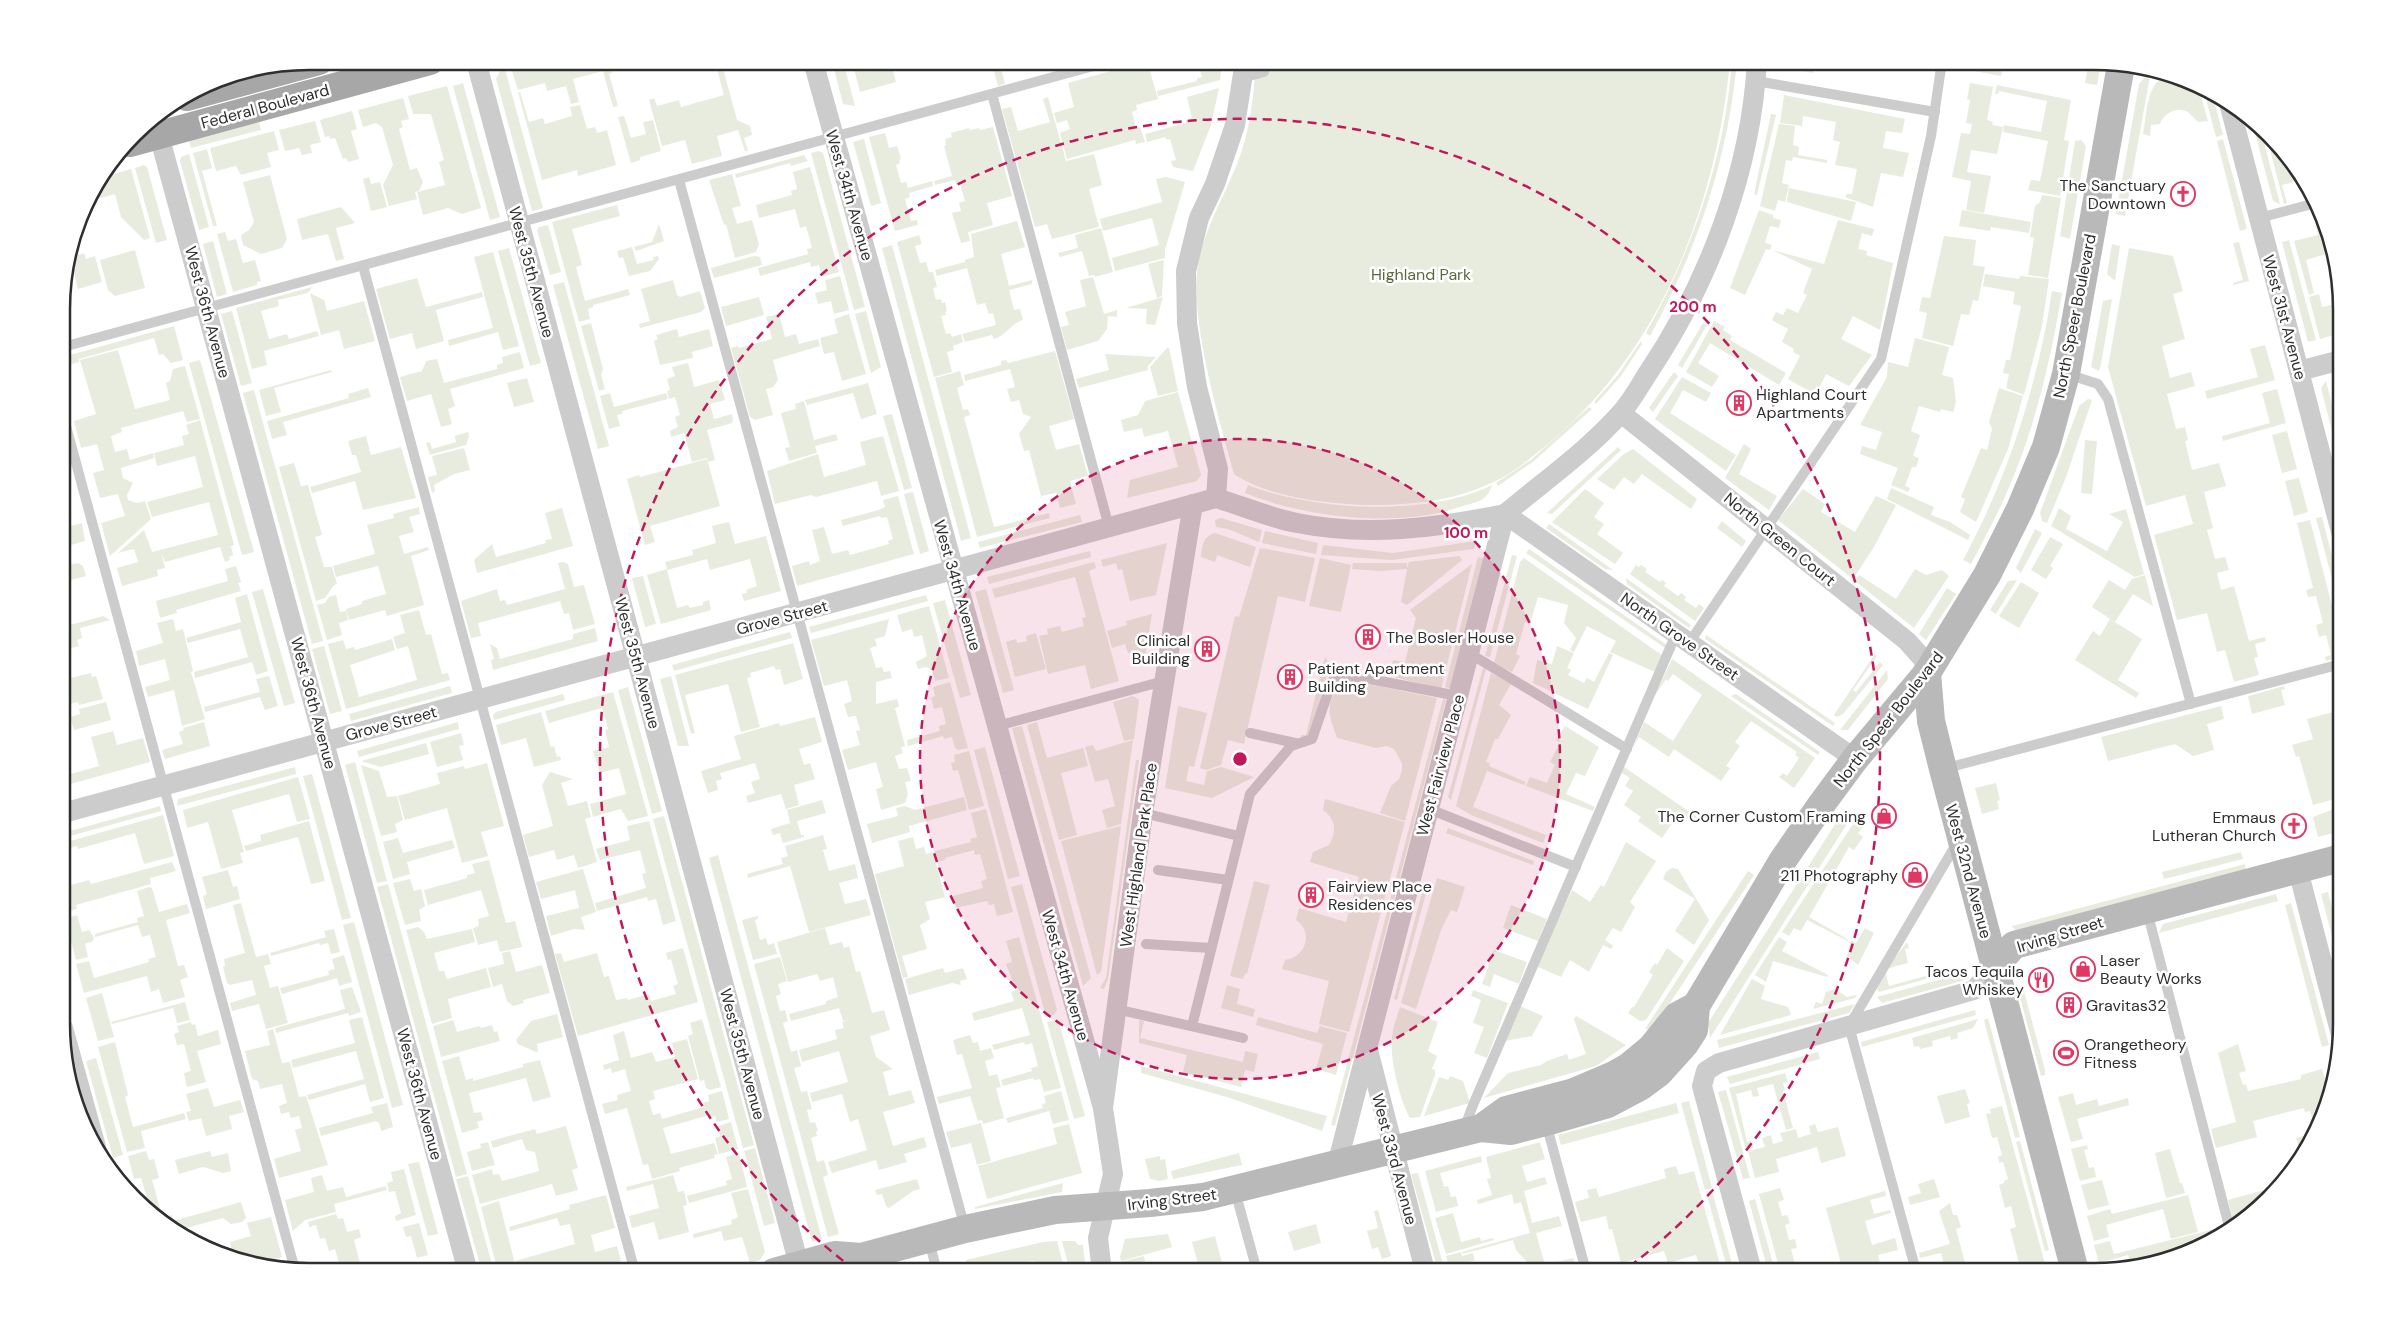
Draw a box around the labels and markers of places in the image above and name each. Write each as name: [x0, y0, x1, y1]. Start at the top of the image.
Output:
place label: The Sanctuary Downtown: [2059, 175, 2166, 214]
church icon: The Sanctuary Downtown: [2170, 181, 2196, 207]
place label: Highland Court Apartments: [1756, 384, 1867, 423]
building icon: Highland Court Apartments: [1726, 390, 1752, 416]
building icon: The Bosler House: [1355, 624, 1381, 650]
place label: The Bosler House: [1386, 627, 1514, 648]
place label: Clinical Building: [1132, 630, 1190, 669]
building icon: Clinical Building: [1194, 636, 1220, 662]
place label: Patient Apartment Building: [1308, 658, 1445, 697]
building icon: Patient Apartment Building: [1277, 664, 1303, 690]
centre of rings: [1231, 750, 1249, 768]
shop icon: The Corner Custom Framing: [1871, 803, 1897, 829]
place label: The Corner Custom Framing: [1657, 806, 1866, 827]
place label: Emmaus Lutheran Church: [2152, 807, 2276, 846]
church icon: Emmaus Lutheran Church: [2281, 813, 2307, 839]
shop icon: 211 Photography: [1902, 862, 1928, 888]
place label: 211 Photography: [1780, 865, 1898, 886]
place label: Fairview Place Residences: [1328, 876, 1432, 915]
building icon: Fairview Place Residences: [1298, 882, 1324, 908]
place label: Laser Beauty Works: [2100, 950, 2202, 989]
shop icon: Laser Beauty Works: [2070, 956, 2096, 982]
place label: Tacos Tequila Whiskey: [1925, 961, 2024, 1000]
restaurant icon: Tacos Tequila Whiskey: [2028, 967, 2054, 993]
building icon: Gravitas32: [2056, 992, 2082, 1018]
place label: Gravitas32: [2086, 995, 2166, 1016]
place label: Orangetheory Fitness: [2084, 1034, 2187, 1073]
sports icon: Orangetheory Fitness: [2053, 1040, 2079, 1066]

